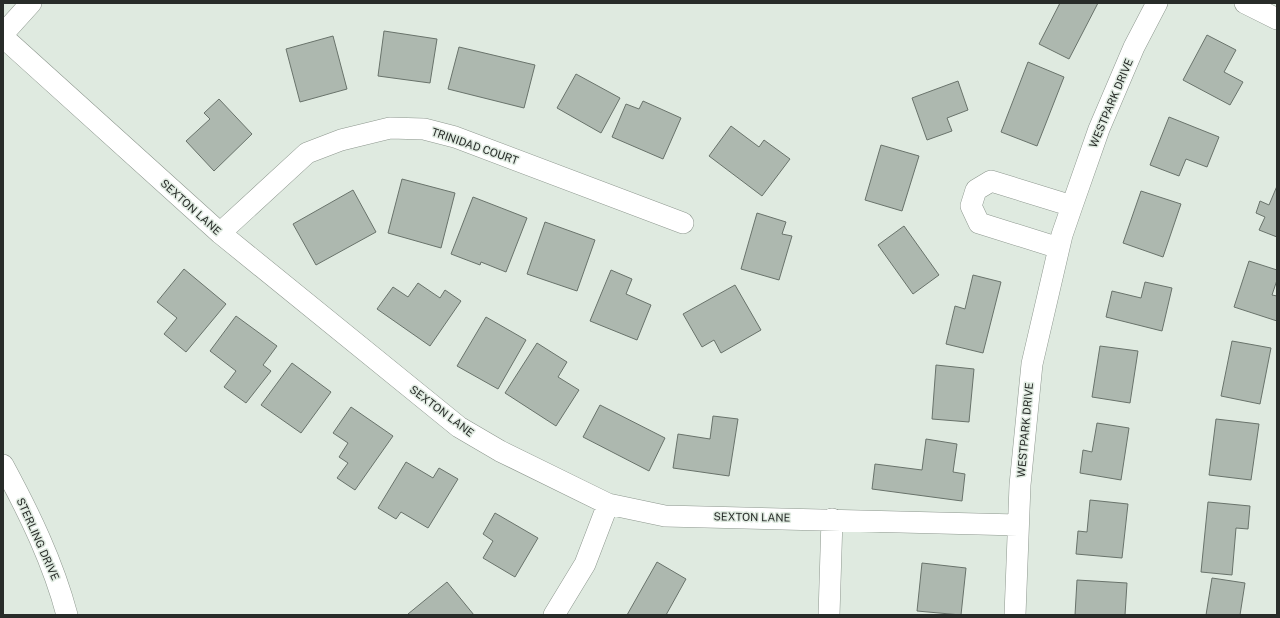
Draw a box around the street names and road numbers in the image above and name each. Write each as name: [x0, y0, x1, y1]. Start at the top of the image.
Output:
street label: WESTPARK DRIVE: [1087, 57, 1135, 149]
street label: TRINIDAD COURT: [430, 126, 520, 167]
street label: SEXTON LANE: [158, 177, 224, 237]
street label: WESTPARK DRIVE: [1015, 382, 1035, 478]
street label: SEXTON LANE: [408, 383, 476, 439]
street label: STERLING DRIVE: [14, 496, 62, 582]
street label: SEXTON LANE: [713, 510, 791, 524]

